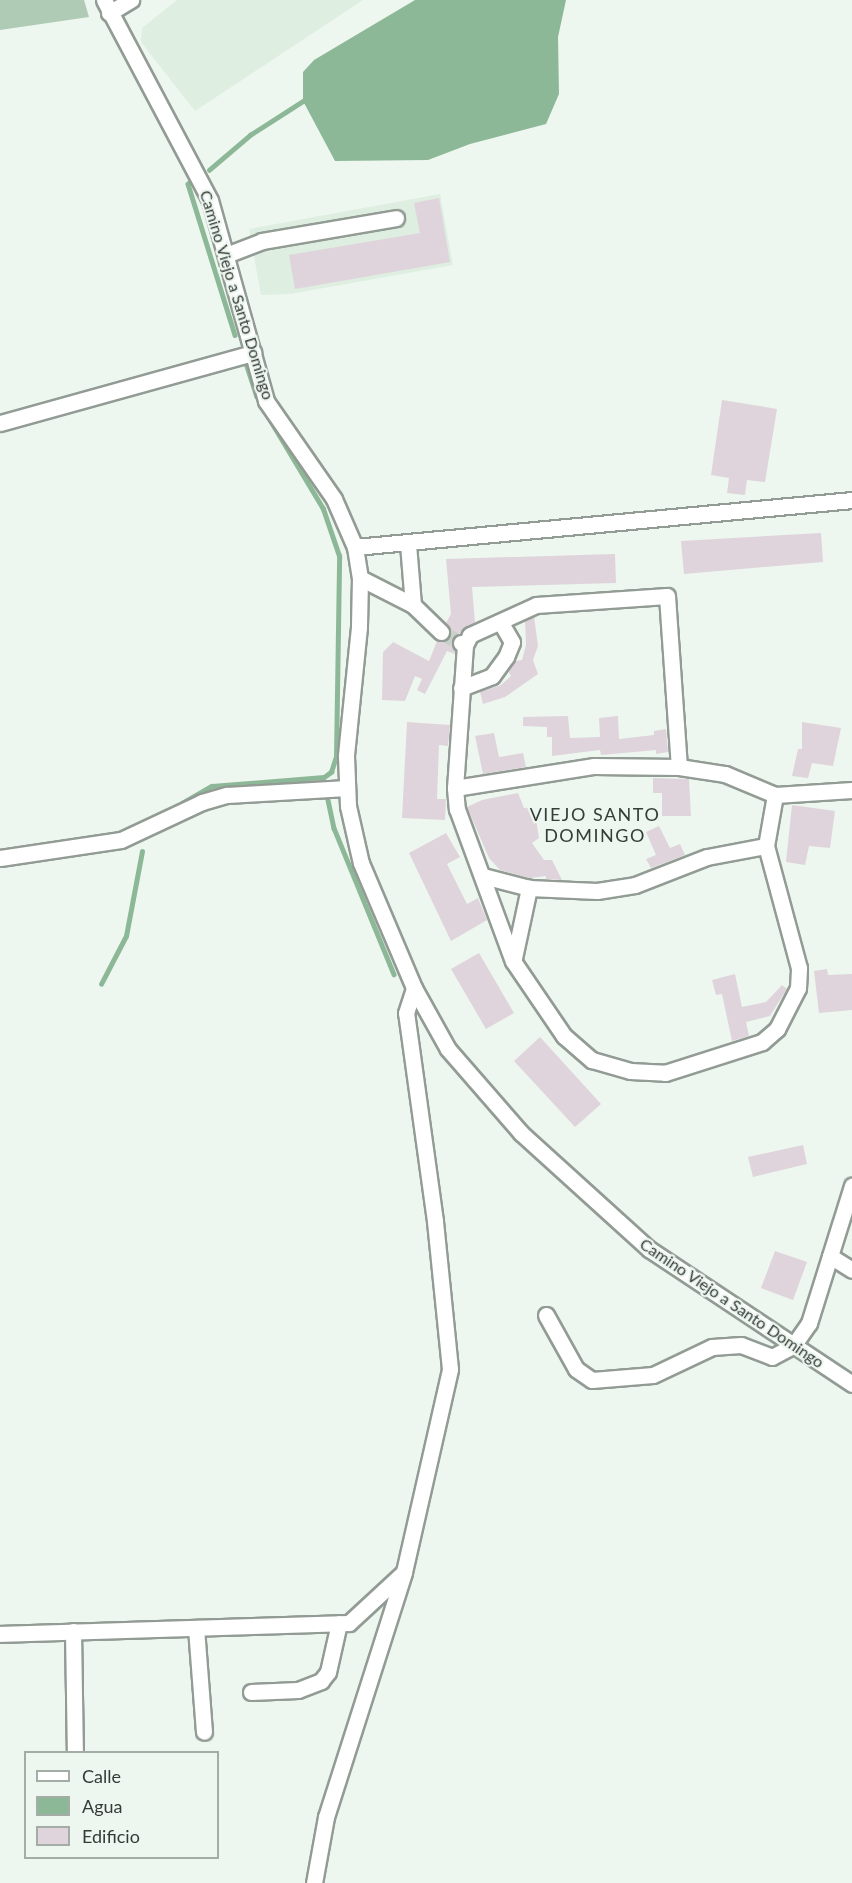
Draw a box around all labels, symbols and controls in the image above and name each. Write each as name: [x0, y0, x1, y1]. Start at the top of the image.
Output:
street label: Camino Viejo a Santo Domingo: [196, 188, 278, 402]
district label: VIEJO SANTO DOMINGO: [530, 804, 660, 846]
street label: Camino Viejo a Santo Domingo: [636, 1234, 828, 1372]
legend: [24, 1751, 219, 1859]
text: Calle: [82, 1765, 121, 1787]
text: Agua: [82, 1795, 123, 1817]
text: Edificio: [82, 1825, 140, 1847]

